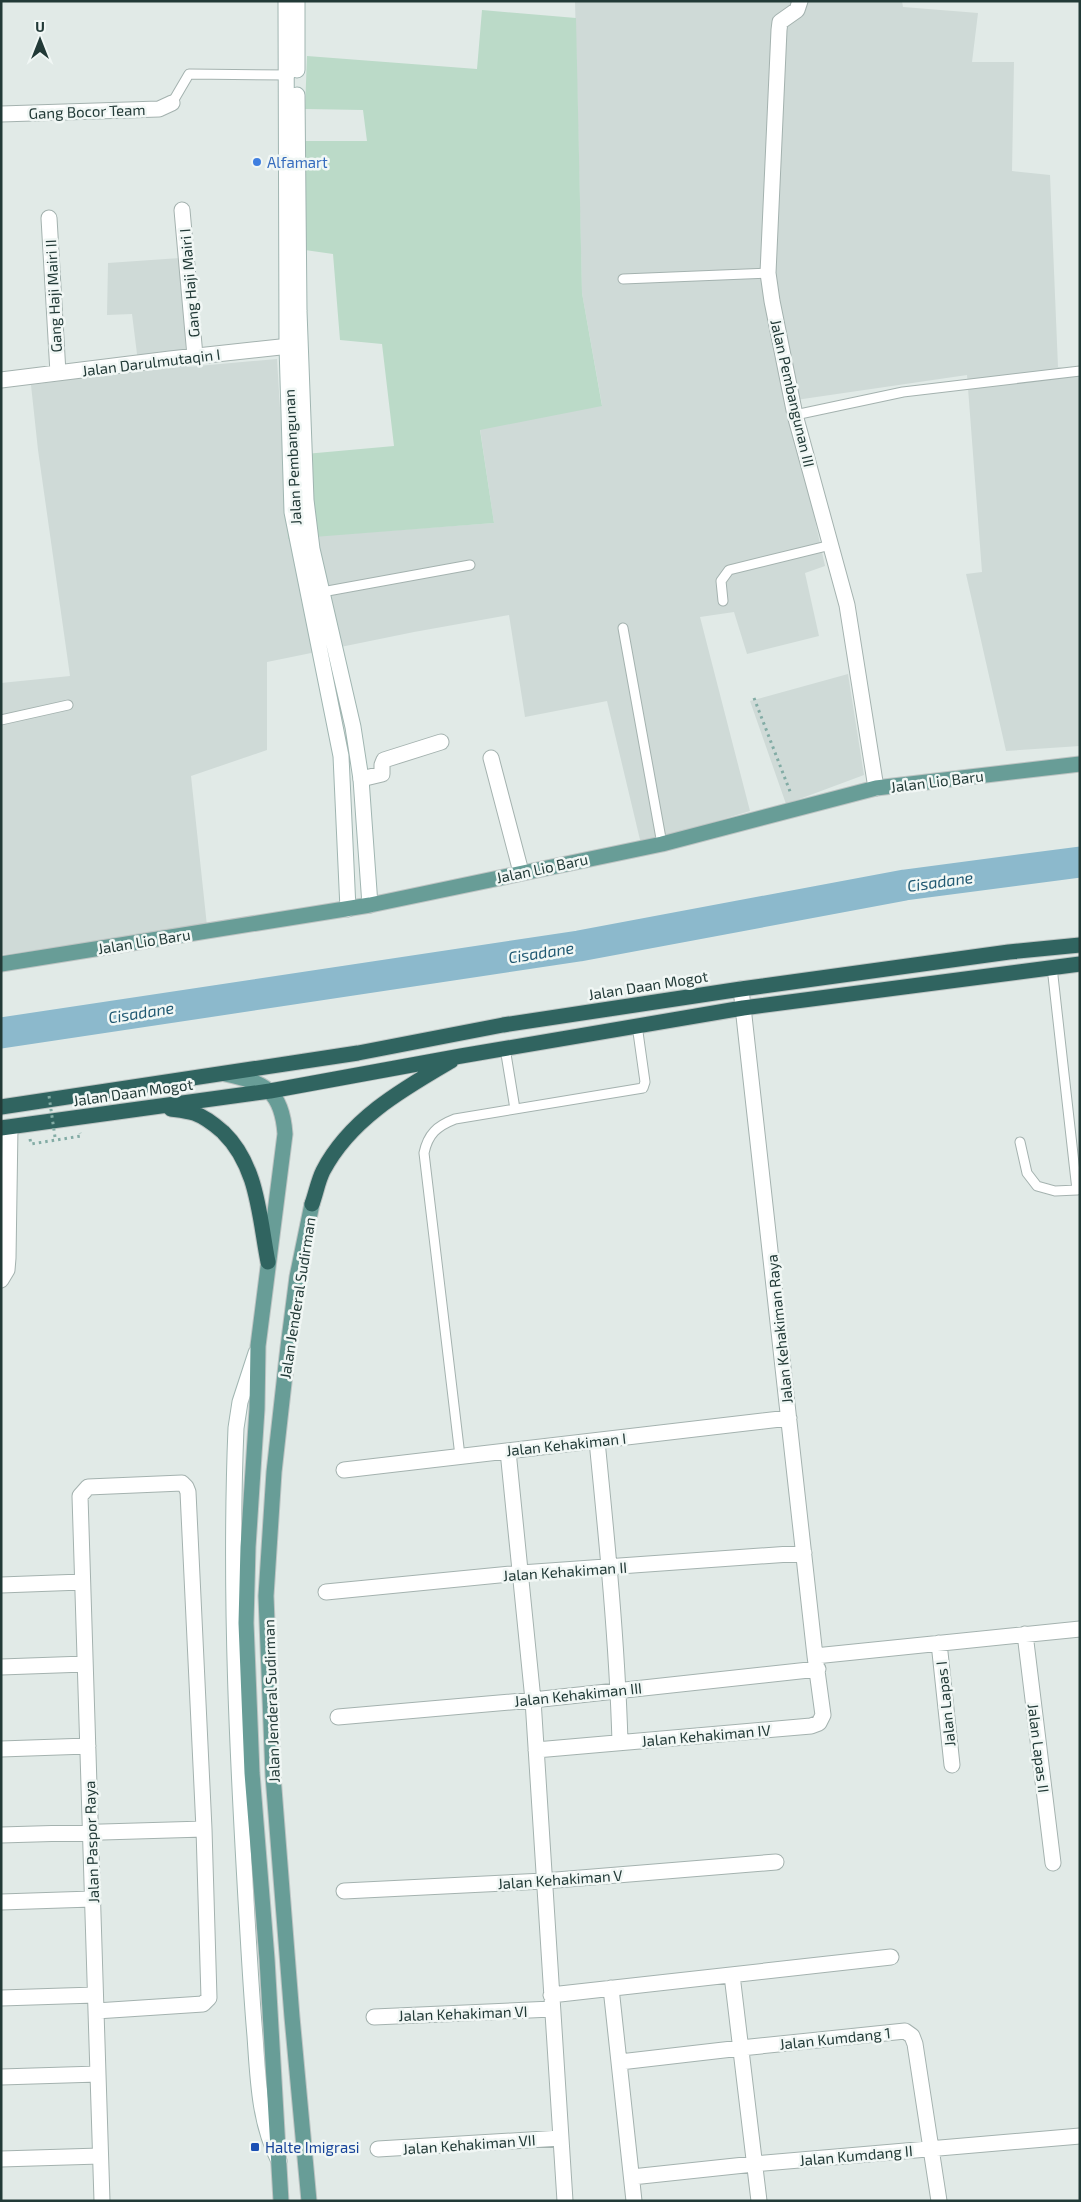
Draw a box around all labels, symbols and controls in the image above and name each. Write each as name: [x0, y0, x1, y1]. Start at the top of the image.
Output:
north arrow: [15, 15, 65, 65]
text: U: [35, 18, 45, 35]
street label: Gang Bocor Team: [28, 100, 146, 122]
place label: Alfamart: [267, 153, 328, 171]
marker: Alfamart: [251, 156, 263, 168]
street label: Gang Haji Mairi I: [175, 228, 204, 338]
street label: Gang Haji Mairi II: [41, 239, 66, 353]
street label: Jalan Pembangunan III: [767, 317, 819, 469]
street label: Jalan Darulmutaqin I: [81, 345, 221, 379]
street label: Jalan Pembangunan: [279, 389, 305, 525]
street label: Jalan Lio Baru: [890, 766, 984, 796]
street label: Jalan Lio Baru: [494, 849, 590, 887]
water label: Cisadane: [906, 867, 975, 895]
street label: Jalan Lio Baru: [96, 925, 192, 957]
water label: Cisadane: [507, 937, 576, 967]
street label: Jalan Daan Mogot: [587, 967, 709, 1003]
water label: Cisadane: [107, 997, 176, 1027]
street label: Jalan Daan Mogot: [72, 1075, 194, 1109]
street label: Jalan Jenderal Sudirman: [275, 1216, 319, 1380]
street label: Jalan Kehakiman Raya: [762, 1253, 796, 1405]
street label: Jalan Kehakiman I: [505, 1429, 627, 1459]
street label: Jalan Kehakiman II: [502, 1558, 628, 1584]
street label: Jalan Jenderal Sudirman: [259, 1619, 283, 1783]
street label: Jalan Lapas I: [932, 1660, 958, 1748]
street label: Jalan Kehakiman III: [513, 1678, 643, 1710]
street label: Jalan Lapas II: [1025, 1702, 1053, 1794]
street label: Jalan Kehakiman IV: [641, 1720, 771, 1750]
street label: Jalan Paspor Raya: [80, 1780, 102, 1904]
street label: Jalan Kehakiman V: [497, 1866, 623, 1892]
street label: Jalan Kehakiman VI: [398, 2002, 528, 2024]
street label: Jalan Kumdang 1: [778, 2023, 892, 2053]
street label: Jalan Kehakiman VII: [402, 2130, 536, 2158]
place label: Halte Imigrasi: [265, 2138, 359, 2156]
marker: Halte Imigrasi: [249, 2141, 261, 2153]
street label: Jalan Kumdang II: [799, 2141, 913, 2169]

